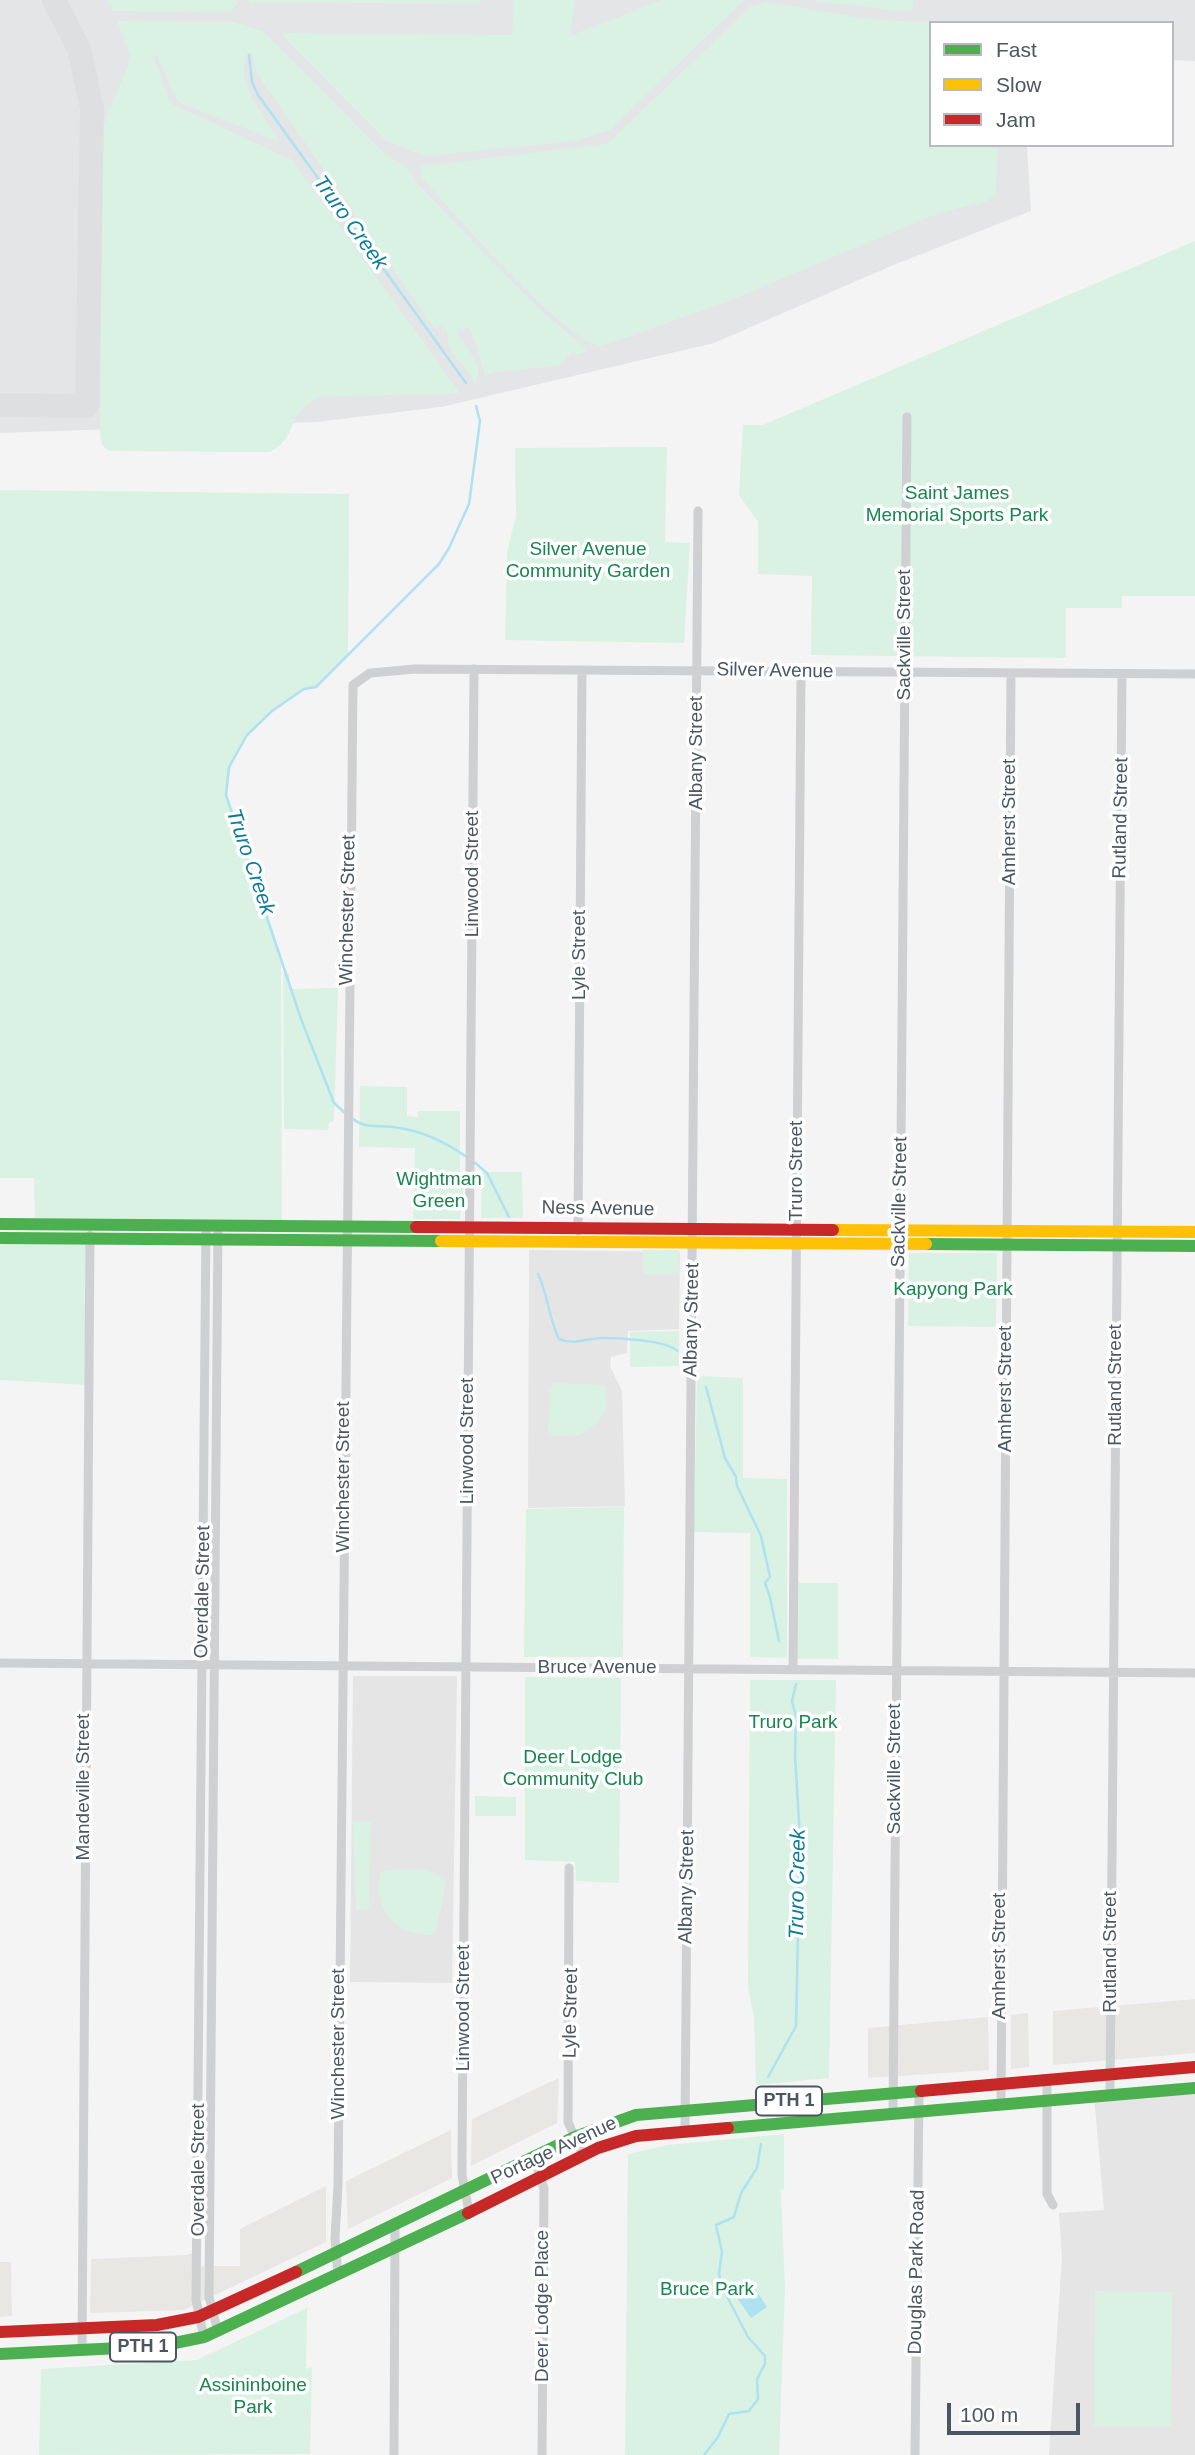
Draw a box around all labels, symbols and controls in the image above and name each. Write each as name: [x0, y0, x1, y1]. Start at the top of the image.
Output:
legend: [929, 21, 1174, 147]
text: Fast: [996, 38, 1037, 61]
text: Slow: [996, 73, 1042, 96]
text: Jam: [996, 108, 1036, 131]
water label: Truro Creek: [307, 171, 393, 275]
park label: Saint James Memorial Sports Park: [866, 483, 1048, 527]
park label: Silver Avenue Community Garden: [506, 539, 670, 583]
street label: Sackville Street: [894, 570, 916, 700]
street label: Silver Avenue: [716, 659, 834, 683]
street label: Albany Street: [686, 696, 708, 810]
street label: Rutland Street: [1109, 757, 1133, 879]
street label: Amherst Street: [999, 759, 1021, 885]
water label: Truro Creek: [220, 806, 280, 918]
street label: Linwood Street: [462, 811, 484, 937]
street label: Winchester Street: [335, 834, 361, 986]
street label: Lyle Street: [569, 910, 591, 1000]
street label: Truro Street: [786, 1121, 808, 1221]
street label: Sackville Street: [887, 1136, 913, 1268]
park label: Wightman Green: [396, 1169, 482, 1213]
street label: Ness Avenue: [541, 1197, 655, 1221]
street label: Albany Street: [680, 1263, 704, 1377]
park label: Kapyong Park: [893, 1279, 1013, 1301]
street label: Rutland Street: [1105, 1324, 1127, 1446]
street label: Amherst Street: [995, 1326, 1017, 1452]
street label: Linwood Street: [457, 1378, 479, 1504]
street label: Winchester Street: [333, 1402, 355, 1552]
street label: Overdale Street: [190, 1525, 216, 1659]
street label: Bruce Avenue: [537, 1657, 657, 1679]
street label: Sackville Street: [884, 1704, 906, 1834]
park label: Truro Park: [748, 1712, 838, 1734]
street label: Mandeville Street: [73, 1714, 95, 1860]
park label: Deer Lodge Community Club: [503, 1747, 643, 1791]
water label: Truro Creek: [784, 1829, 812, 1939]
street label: Albany Street: [675, 1830, 699, 1944]
street label: Rutland Street: [1100, 1891, 1122, 2013]
street label: Amherst Street: [989, 1893, 1011, 2019]
street label: Linwood Street: [453, 1945, 475, 2071]
street label: Lyle Street: [559, 1968, 583, 2058]
street label: Winchester Street: [328, 1969, 350, 2119]
road number: PTH 1: [756, 2087, 822, 2116]
street label: Overdale Street: [188, 2103, 210, 2237]
street label: Portage Avenue: [488, 2112, 620, 2190]
street label: Douglas Park Road: [904, 2189, 930, 2355]
street label: Deer Lodge Place: [532, 2230, 554, 2382]
park label: Bruce Park: [660, 2279, 754, 2301]
road number: PTH 1: [110, 2332, 176, 2362]
park label: Assininboine Park: [199, 2375, 307, 2419]
scale bar: [950, 2388, 1083, 2432]
text: 100 m: [960, 2403, 1018, 2426]

